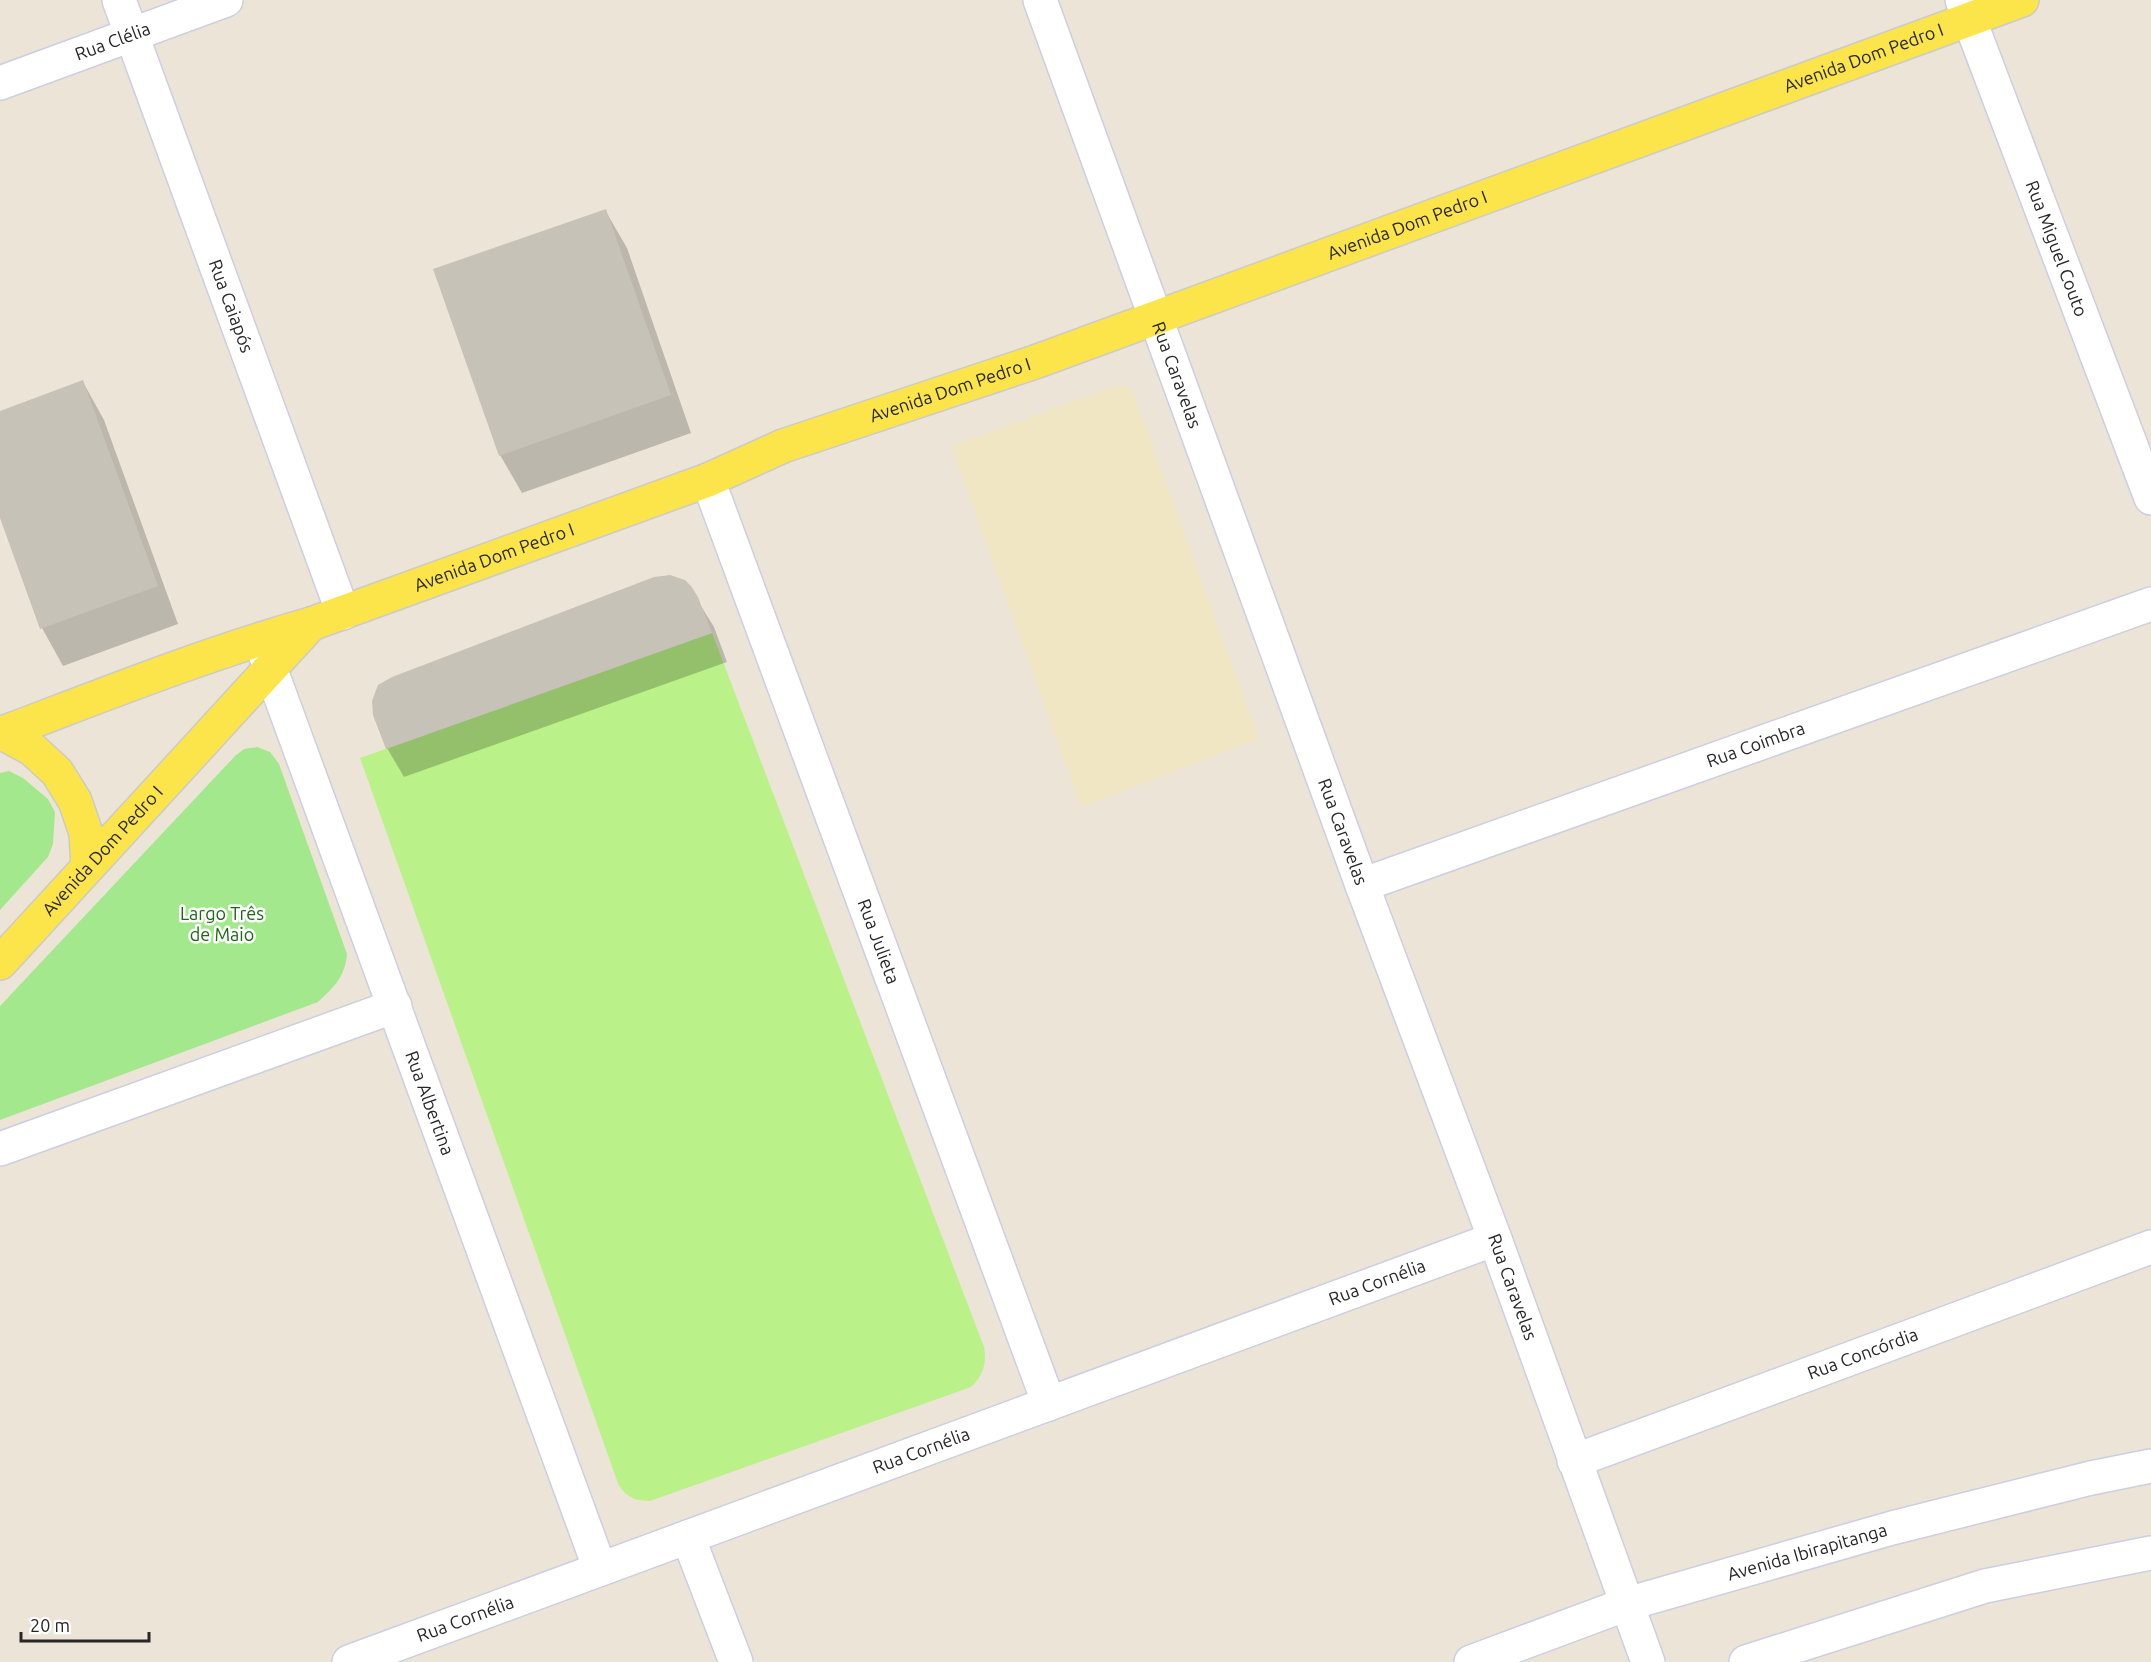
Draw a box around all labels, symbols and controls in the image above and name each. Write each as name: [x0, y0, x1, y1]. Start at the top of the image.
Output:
street label: Rua Clélia: [72, 18, 153, 64]
street label: Avenida Dom Pedro I: [1781, 19, 1946, 96]
street label: Rua Miguel Couto: [2022, 178, 2092, 319]
street label: Avenida Dom Pedro I: [1325, 186, 1490, 263]
street label: Rua Caiapós: [206, 257, 258, 355]
street label: Rua Caravelas: [1149, 319, 1206, 431]
street label: Avenida Dom Pedro I: [867, 353, 1033, 425]
street label: Avenida Dom Pedro I: [411, 518, 577, 595]
street label: Rua Coimbra: [1704, 717, 1807, 771]
street label: Rua Caravelas: [1315, 775, 1372, 887]
street label: Avenida Dom Pedro I: [38, 781, 166, 919]
street label: Rua Julieta: [854, 896, 904, 987]
park label: Largo Três de Maio: [180, 903, 264, 944]
street label: Rua Albertina: [402, 1048, 459, 1158]
street label: Rua Caravelas: [1485, 1231, 1542, 1343]
street label: Rua Cornélia: [1326, 1255, 1428, 1309]
street label: Rua Concórdia: [1804, 1323, 1921, 1383]
street label: Rua Cornélia: [870, 1423, 972, 1477]
street label: Avenida Ibirapitanga: [1725, 1519, 1889, 1584]
street label: Rua Cornélia: [414, 1591, 516, 1645]
scale bar: [21, 1605, 148, 1643]
text: 20 m: [30, 1615, 70, 1635]

